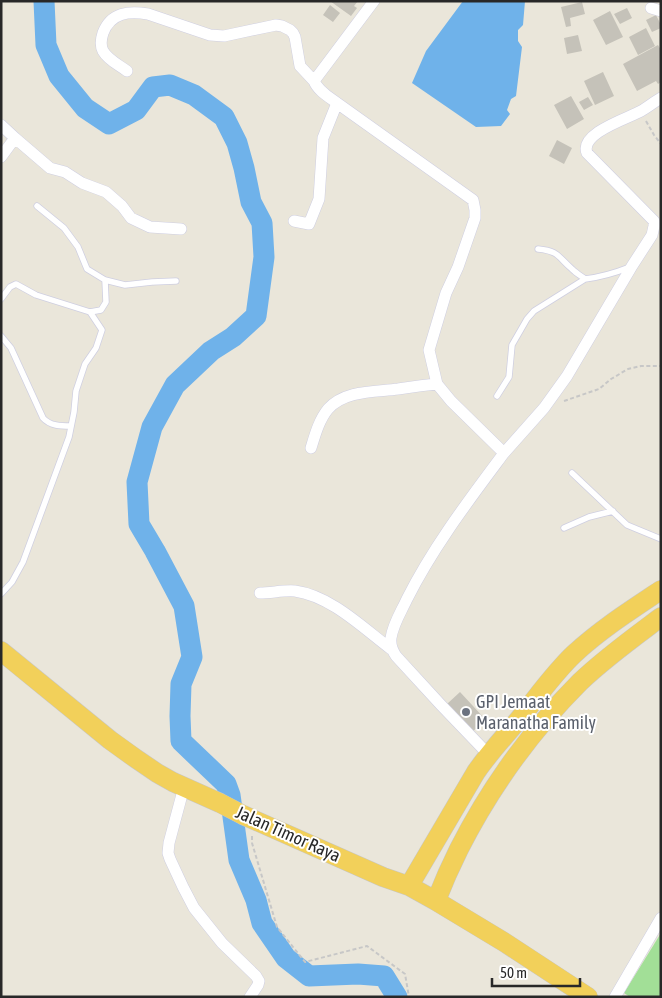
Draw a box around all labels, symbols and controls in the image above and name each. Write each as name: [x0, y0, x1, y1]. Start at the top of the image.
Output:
place label: GPI Jemaat Maranatha Family: [476, 691, 596, 733]
marker: GPI Jemaat Maranatha Family: [460, 706, 472, 718]
street label: Jalan Timor Raya: [233, 801, 344, 866]
scale bar: [492, 956, 580, 988]
text: 50 m: [500, 964, 527, 981]

